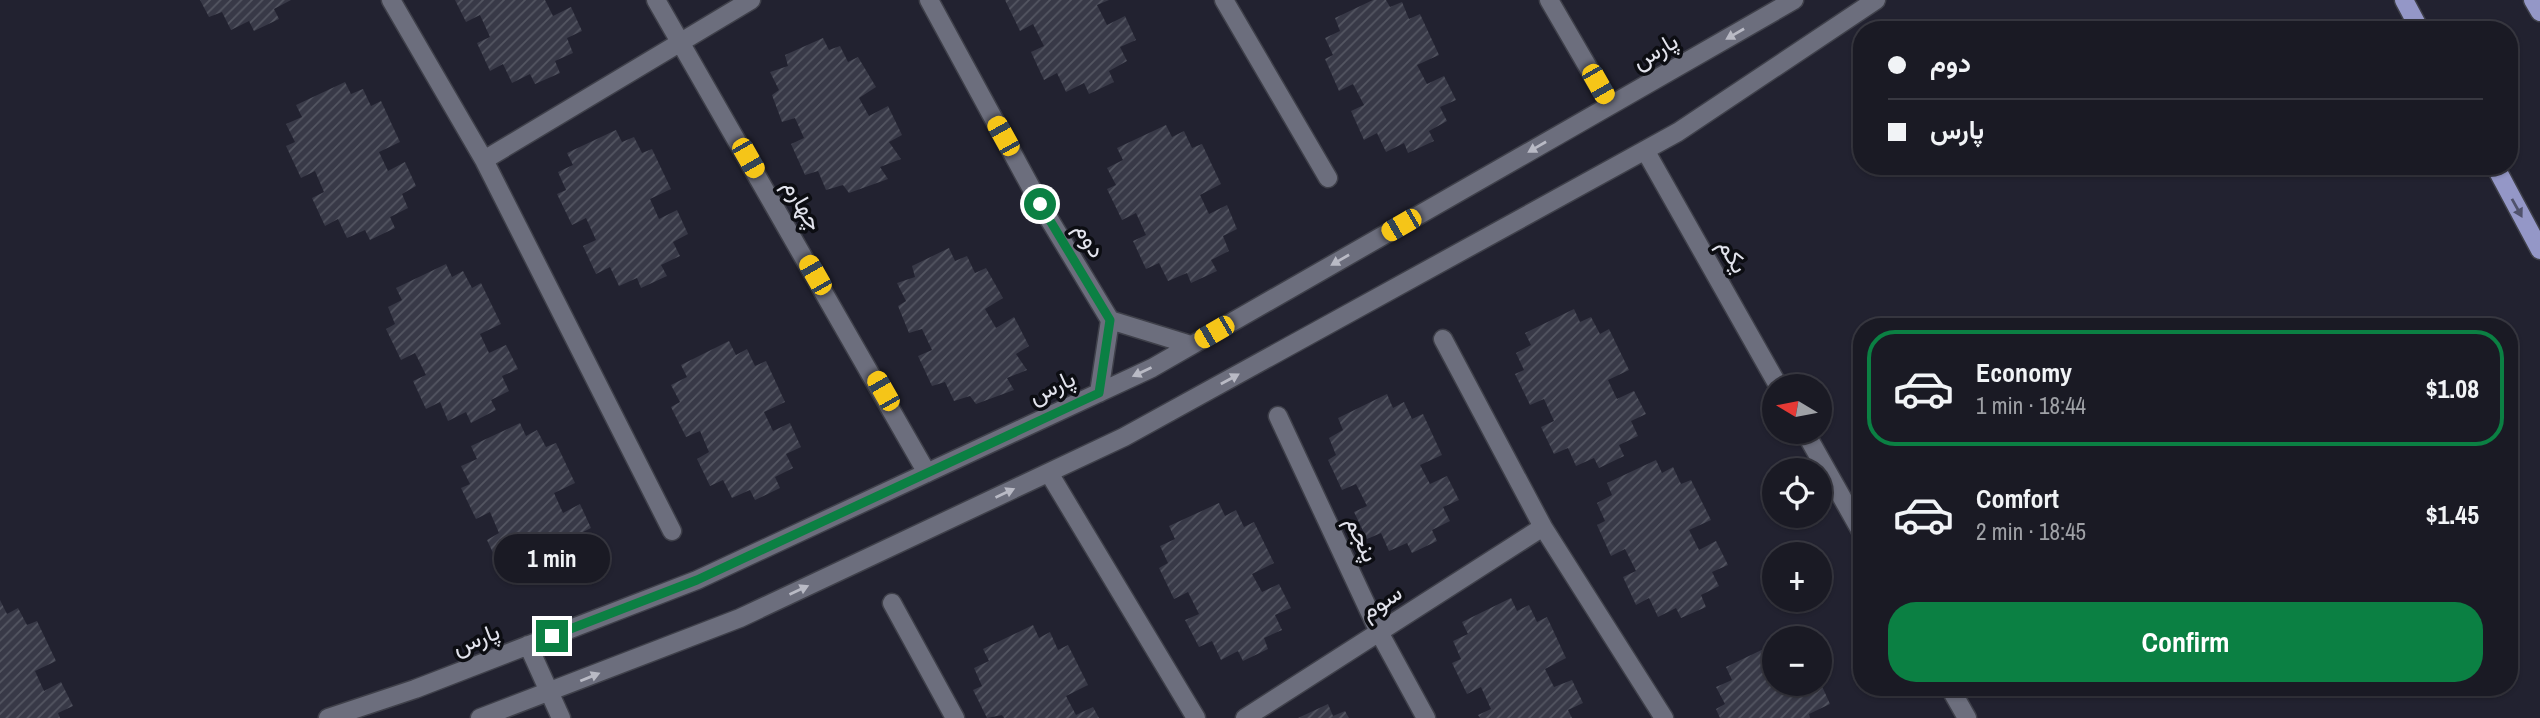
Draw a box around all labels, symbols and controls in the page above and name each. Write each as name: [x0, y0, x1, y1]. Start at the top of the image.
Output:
street label: پارس: [1626, 24, 1684, 77]
one-way arrow: [1725, 28, 1744, 40]
text: دوم: [1930, 45, 1971, 80]
car: [1579, 61, 1618, 107]
text: پارس: [1930, 112, 1984, 147]
car: [984, 113, 1023, 159]
car: [729, 135, 768, 181]
one-way arrow: [1527, 141, 1547, 153]
street label: چهارم: [775, 173, 831, 237]
route start: [1024, 188, 1056, 220]
one-way arrow: [2511, 198, 2523, 218]
car: [1378, 205, 1425, 245]
street label: دوم: [1067, 216, 1114, 264]
street label: یکم: [1710, 232, 1756, 279]
car: [796, 252, 835, 298]
one-way arrow: [1330, 254, 1349, 266]
car: [1191, 312, 1238, 352]
text: Economy: [1976, 355, 2072, 390]
icon: car: [1892, 357, 1955, 420]
street label: پارس: [1023, 361, 1081, 412]
one-way arrow: [1132, 367, 1152, 378]
car: [864, 368, 903, 414]
text: $1.08: [2426, 371, 2479, 406]
one-way arrow: [1220, 373, 1239, 385]
north arrow: [1762, 374, 1832, 444]
map controls: [1762, 374, 1832, 696]
text: 1 min · 18:44: [1976, 390, 2086, 421]
button: locate: [1762, 458, 1832, 528]
text: Comfort: [1976, 481, 2059, 516]
icon: car: [1892, 483, 1955, 546]
one-way arrow: [995, 488, 1016, 499]
text: $1.45: [2426, 497, 2479, 532]
street label: پنجم: [1338, 510, 1387, 567]
text: 2 min · 18:45: [1976, 516, 2086, 547]
callout: 1 min: [494, 534, 610, 584]
button: +: [1762, 542, 1832, 612]
text: 1 min: [527, 543, 577, 574]
street label: سوم: [1353, 576, 1408, 627]
one-way arrow: [789, 584, 810, 595]
button: Confirm: [1888, 602, 2483, 682]
street label: پارس: [447, 614, 504, 663]
route end: [536, 620, 568, 652]
button: −: [1762, 626, 1832, 696]
one-way arrow: [579, 672, 600, 683]

